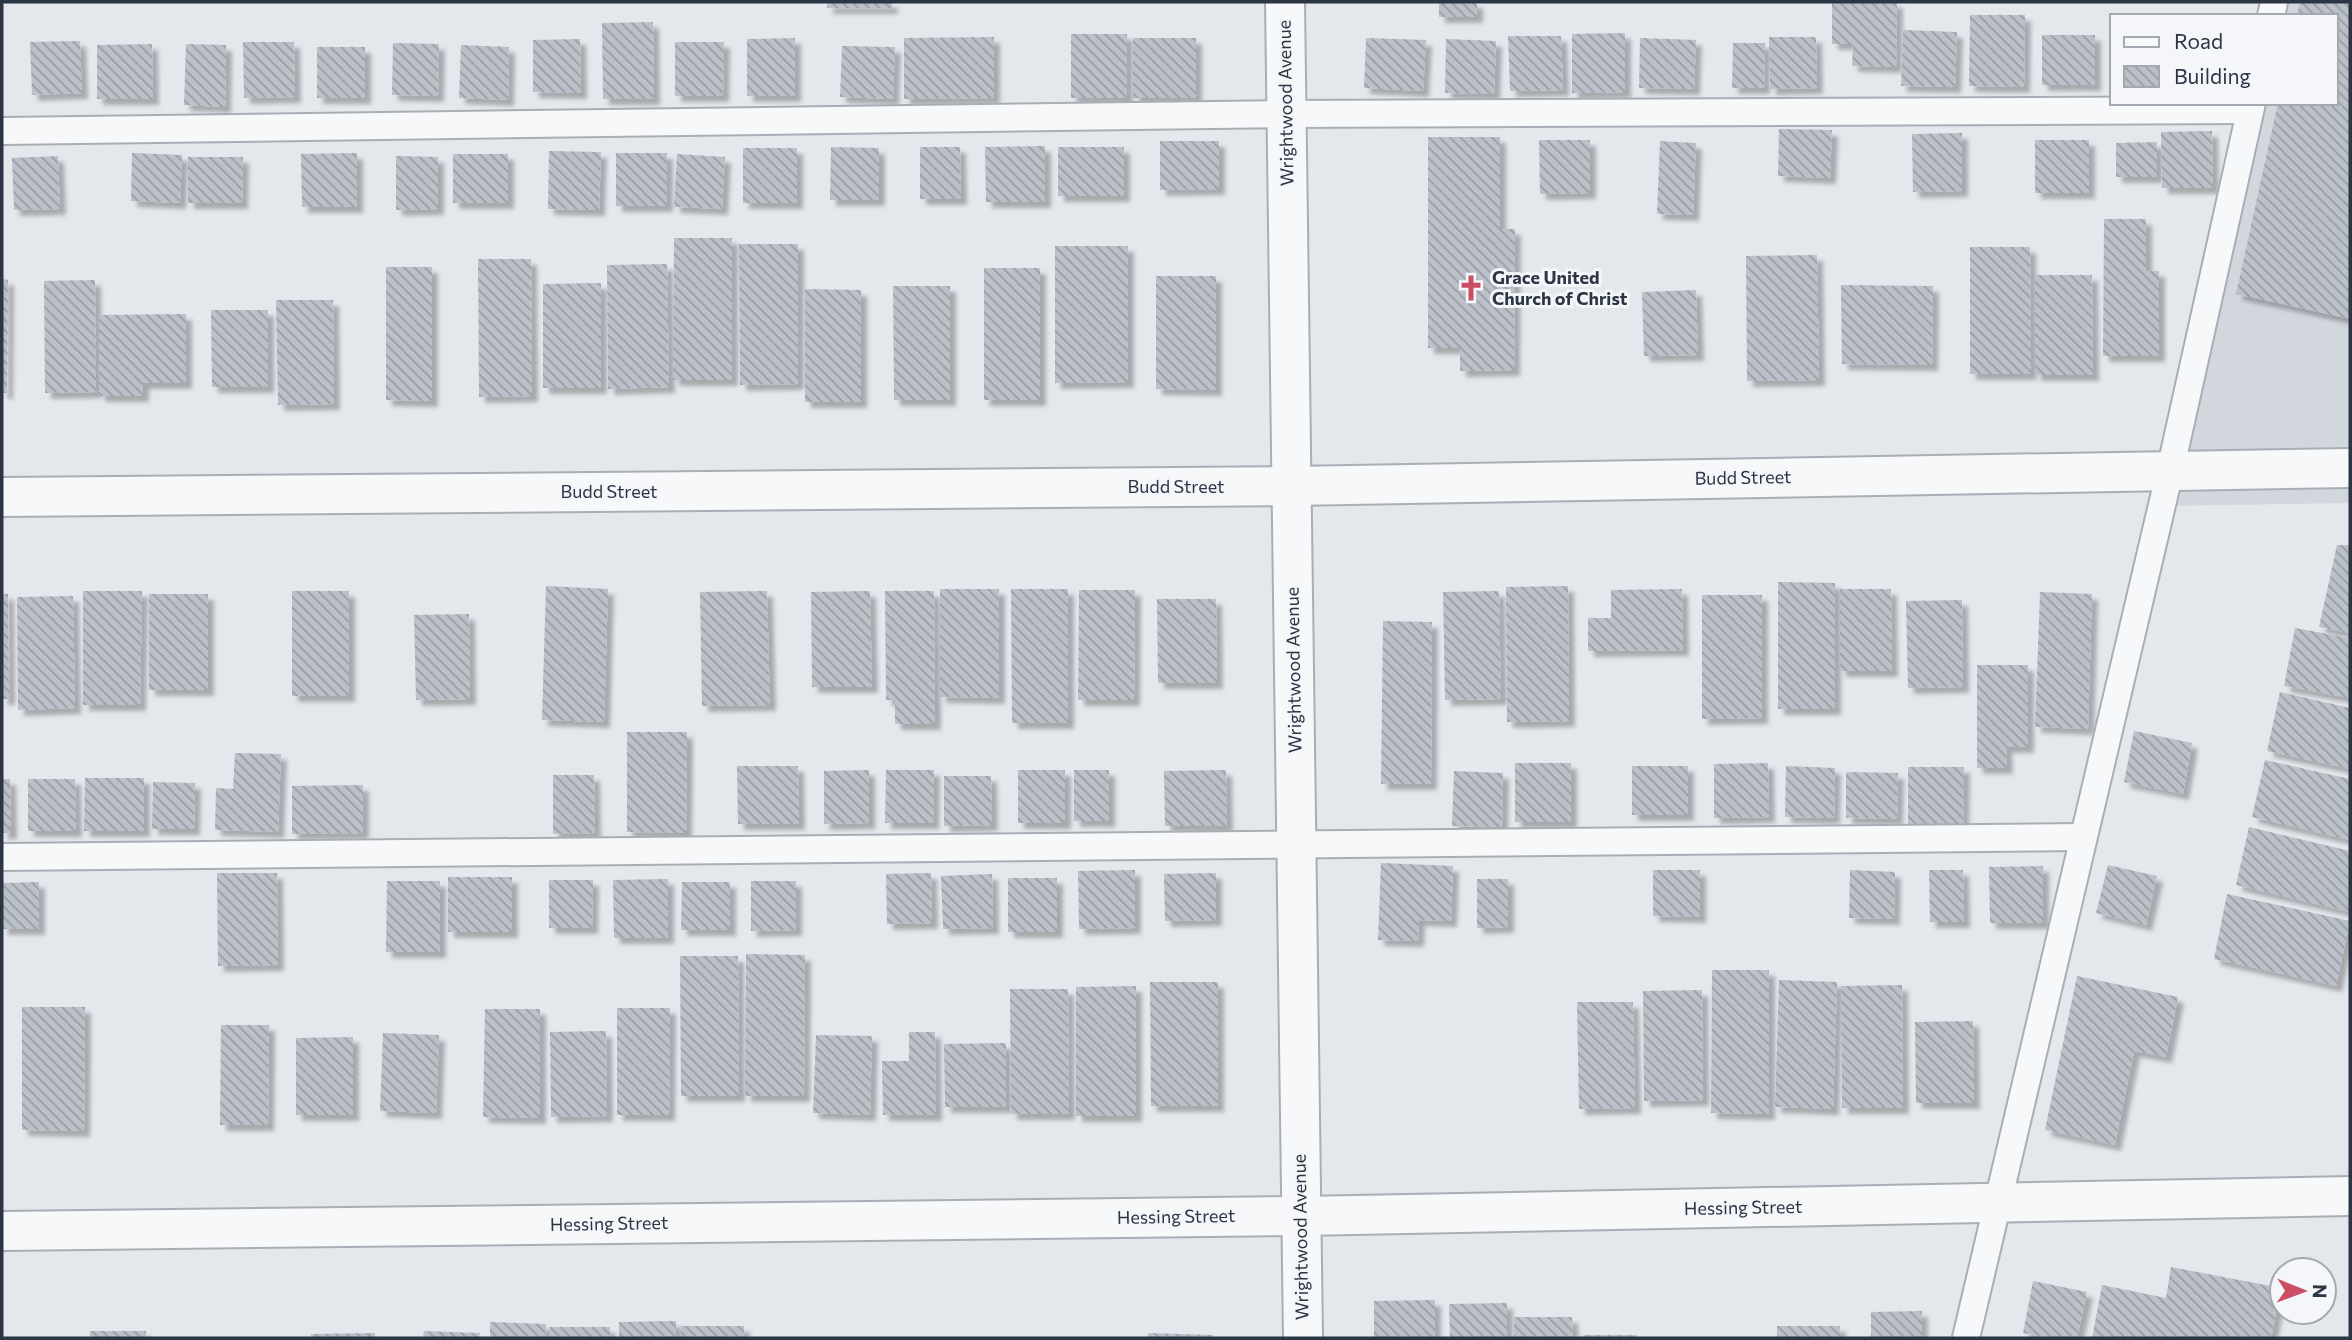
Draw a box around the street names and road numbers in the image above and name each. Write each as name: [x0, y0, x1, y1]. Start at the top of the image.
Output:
street label: Wrightwood Avenue: [1273, 20, 1297, 186]
street label: Budd Street: [1694, 465, 1792, 489]
street label: Budd Street: [1128, 475, 1224, 497]
street label: Budd Street: [561, 480, 657, 502]
street label: Wrightwood Avenue: [1281, 587, 1305, 753]
street label: Wrightwood Avenue: [1288, 1154, 1312, 1320]
street label: Hessing Street: [1684, 1195, 1802, 1219]
street label: Hessing Street: [1117, 1204, 1235, 1228]
street label: Hessing Street: [550, 1211, 668, 1235]

